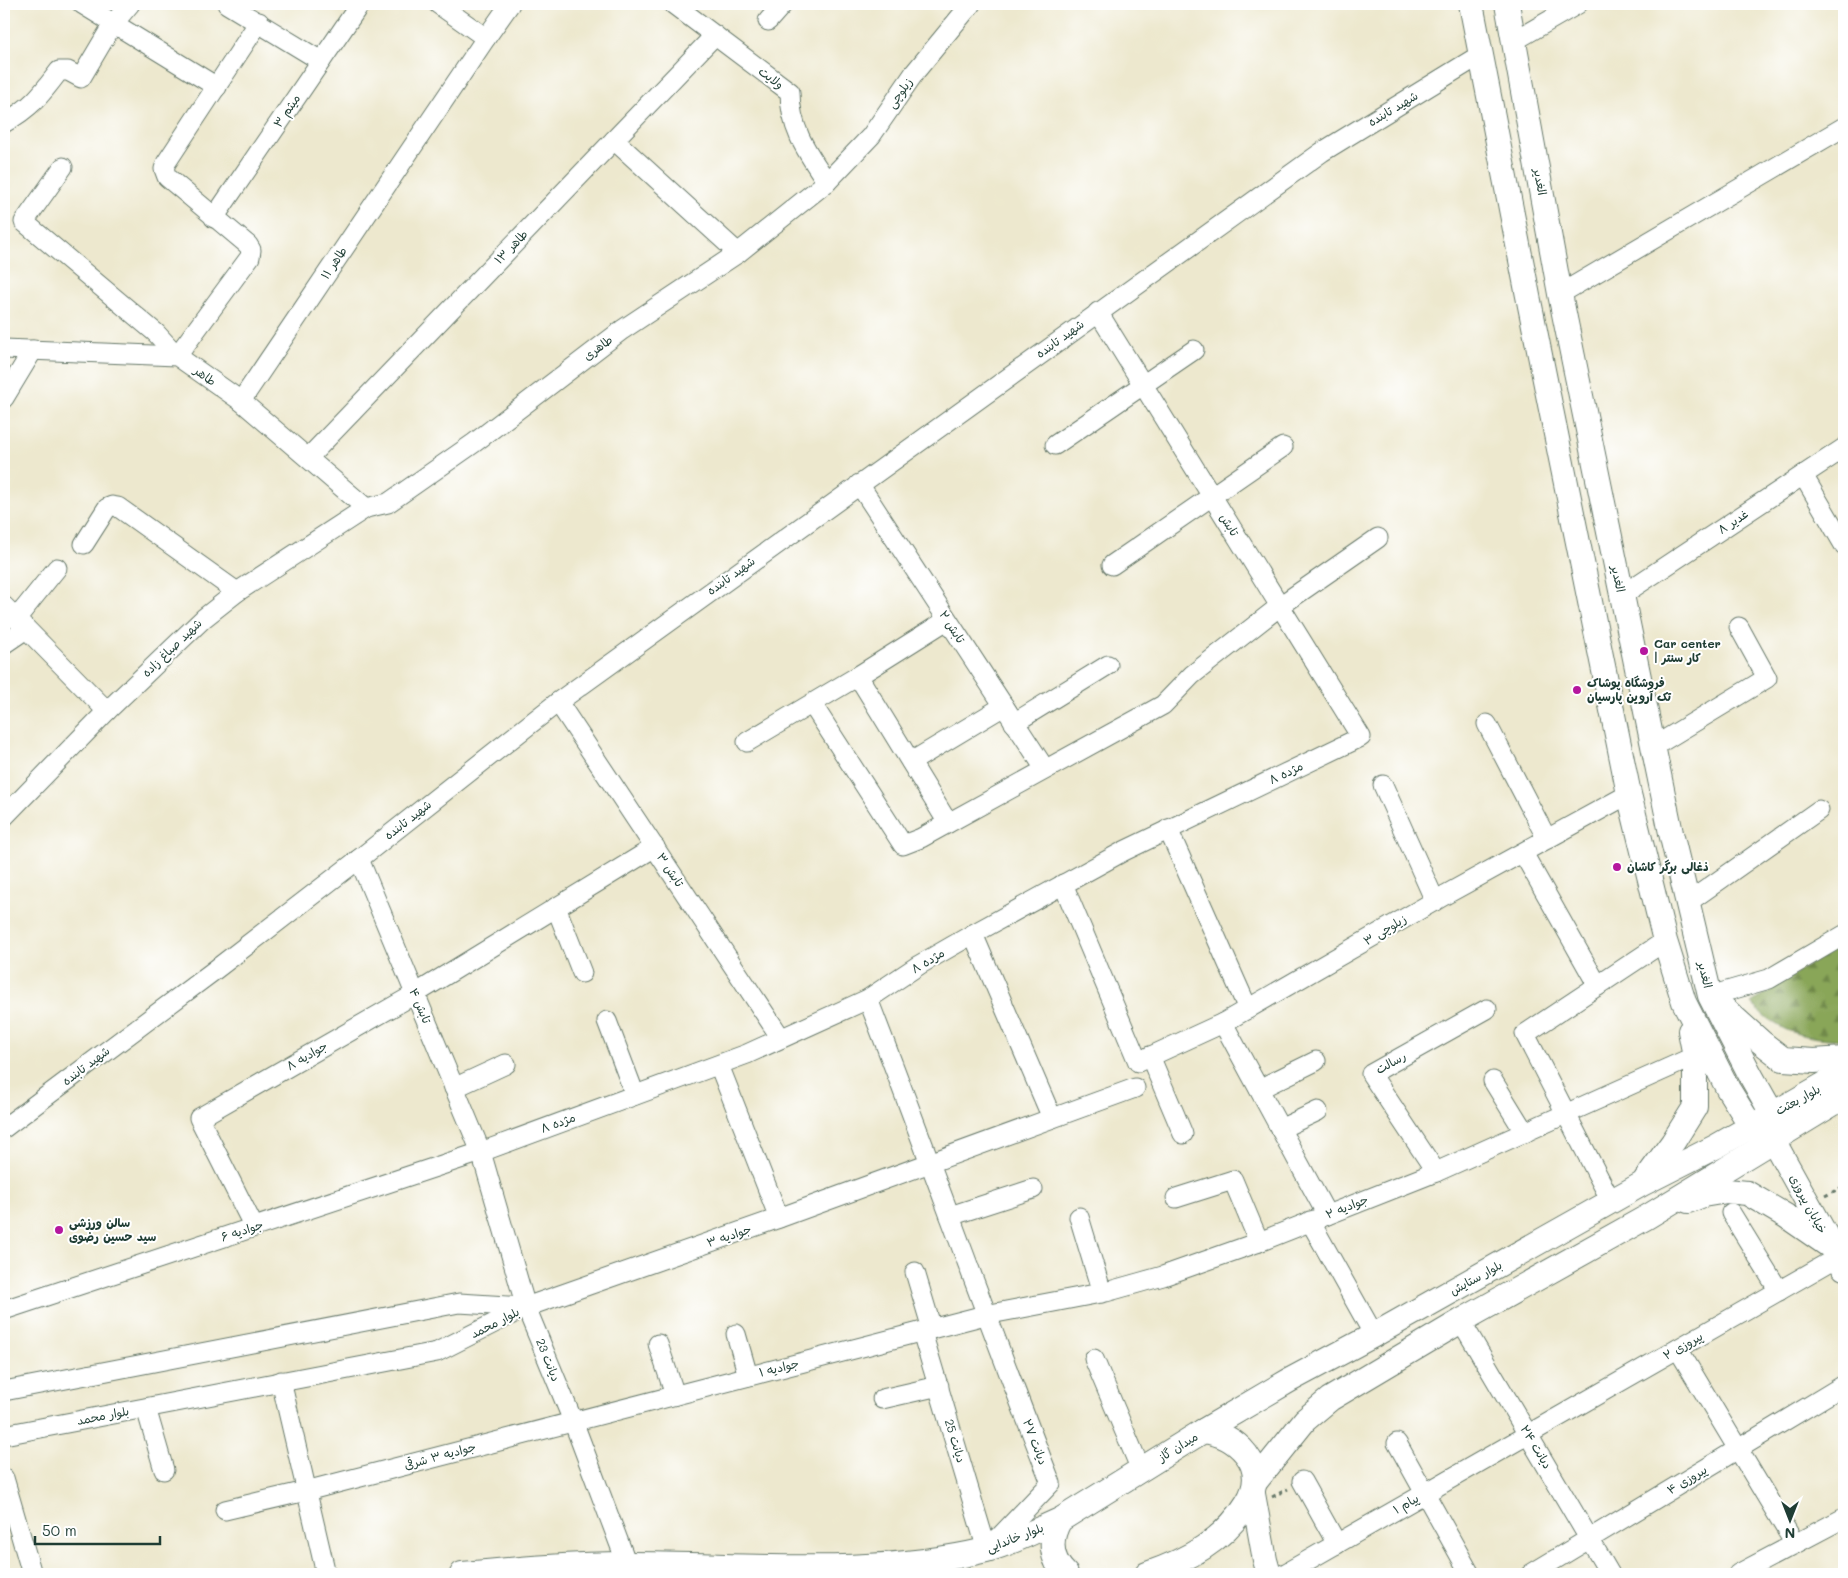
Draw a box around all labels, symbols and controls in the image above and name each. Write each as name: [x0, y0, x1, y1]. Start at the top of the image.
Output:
street label: ولایت: [755, 63, 787, 93]
street label: زیلوچی: [883, 74, 916, 111]
street label: شهید تابنده: [1364, 87, 1421, 130]
street label: میثم ۳: [269, 91, 305, 131]
street label: الغدیر: [1531, 166, 1551, 196]
street label: طاهر ۱۳: [490, 226, 531, 267]
street label: طاهر ۱۱: [316, 243, 350, 282]
street label: شهید تابنده: [1032, 315, 1087, 362]
street label: طاهری: [579, 331, 615, 363]
street label: طاهر: [190, 361, 220, 389]
street label: غدیر ۸: [1714, 505, 1751, 537]
street label: تابش: [1216, 510, 1243, 540]
street label: شهید تابنده: [703, 552, 758, 599]
street label: الغدیر: [1608, 563, 1630, 594]
street label: تابش ۲: [935, 607, 970, 647]
street label: شهید صباغ زاده: [138, 615, 206, 681]
place label: Car center | کار سنتر: [1654, 635, 1721, 665]
marker: Car center | کار سنتر: [1638, 645, 1650, 657]
place label: فروشگاه پوشاک تک آروین پارسیان: [1587, 674, 1671, 705]
marker: فروشگاه پوشاک تک آروین پارسیان: [1571, 684, 1583, 696]
street label: مژده ۸: [1266, 757, 1305, 787]
street label: شهید تابنده: [380, 796, 435, 843]
street label: تابش ۳: [653, 849, 688, 891]
place label: ذغالی برگر کاشان: [1627, 858, 1709, 875]
marker: ذغالی برگر کاشان: [1611, 861, 1623, 873]
street label: زیلوچی ۳: [1360, 910, 1409, 949]
street label: مژده ۸: [908, 944, 947, 976]
street label: الغدیر: [1695, 959, 1717, 990]
street label: تابش ۴: [405, 985, 436, 1027]
street label: جوادیه ۸: [283, 1037, 330, 1074]
street label: شهید تابنده: [58, 1042, 113, 1089]
street label: رسالت: [1373, 1047, 1408, 1077]
street label: بلوار بعثت: [1772, 1080, 1823, 1119]
street label: مژده ۸: [538, 1108, 577, 1136]
street label: خیابان پیروزی: [1786, 1171, 1831, 1236]
street label: جوادیه ۲: [1323, 1190, 1371, 1223]
place label: سالن ورزشی سید حسین رضوی: [69, 1214, 156, 1245]
street label: جوادیه ۶: [218, 1216, 265, 1245]
street label: جوادیه ۳: [704, 1220, 753, 1251]
marker: سالن ورزشی سید حسین رضوی: [53, 1224, 65, 1236]
street label: بلوار ستایش: [1446, 1256, 1505, 1299]
street label: بلوار محمد: [467, 1303, 522, 1342]
street label: پیروزی ۲: [1660, 1327, 1706, 1364]
street label: دیانت 23: [533, 1336, 565, 1383]
street label: جوادیه ۱: [757, 1354, 801, 1381]
street label: بلوار محمد: [75, 1402, 131, 1429]
street label: دیانت ۲۷: [1020, 1416, 1052, 1467]
street label: دیانت 25: [942, 1417, 970, 1465]
street label: دیانت ۲۴: [1518, 1422, 1556, 1471]
street label: میدان گاز: [1154, 1428, 1200, 1465]
street label: جوادیه ۳ شرقی: [402, 1438, 478, 1473]
street label: پیروزی ۴: [1663, 1461, 1710, 1498]
street label: پیام ۱: [1390, 1489, 1422, 1519]
north arrow: [1766, 1496, 1816, 1546]
scale bar: [35, 1513, 160, 1545]
street label: بلوار خاندایی: [984, 1519, 1046, 1556]
text: 50 m: [42, 1520, 77, 1540]
text: N: [1785, 1524, 1795, 1543]

